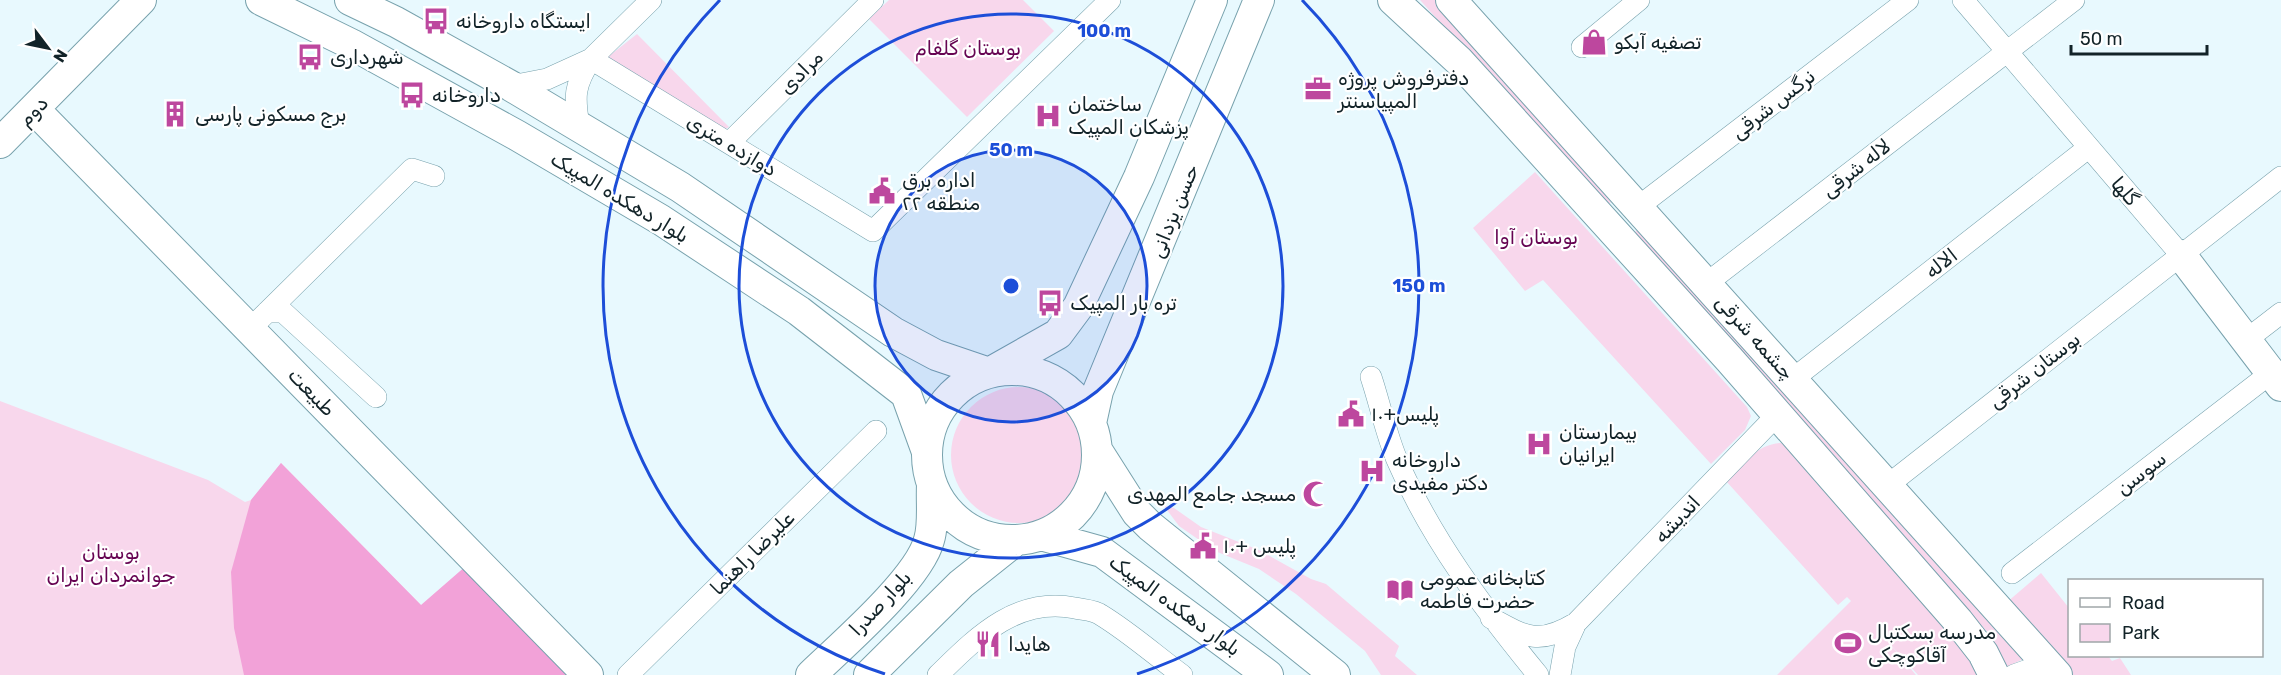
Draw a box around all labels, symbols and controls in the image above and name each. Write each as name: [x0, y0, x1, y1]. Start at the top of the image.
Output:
bus stop icon: ایستگاه داروخانه: [421, 6, 451, 36]
place label: ایستگاه داروخانه: [456, 9, 591, 33]
north arrow: [18, 18, 78, 78]
scale bar: [2071, 18, 2208, 56]
text: 100 m: [1077, 20, 1131, 42]
shop icon: تصفیه آبکو: [1579, 27, 1609, 57]
text: 50 m: [2080, 28, 2123, 50]
place label: تصفیه آبکو: [1614, 30, 1702, 54]
park label: بوستان گلفام: [915, 36, 1021, 62]
bus stop icon: شهرداری: [295, 42, 325, 72]
place label: شهرداری: [330, 45, 404, 69]
street label: مرادی: [774, 45, 828, 99]
text: N: [49, 46, 71, 66]
street label: نرگس شرقی: [1726, 64, 1820, 144]
place label: دفترفروش پروژه المپیاسنتر: [1337, 66, 1469, 115]
office icon: دفترفروش پروژه المپیاسنتر: [1303, 74, 1333, 104]
bus stop icon: داروخانه: [397, 80, 427, 110]
place label: داروخانه: [432, 83, 501, 107]
street label: دوم: [13, 91, 54, 132]
place label: ساختمان پزشکان المپیک: [1068, 92, 1189, 141]
building icon: برج مسکونی پارسی: [160, 99, 190, 129]
hospital icon: ساختمان پزشکان المپیک: [1033, 101, 1063, 131]
place label: برج مسکونی پارسی: [195, 102, 347, 128]
street label: دوازده متری: [683, 109, 781, 181]
street label: لاله شرقی: [1817, 134, 1895, 202]
text: 50 m: [989, 139, 1033, 161]
street label: بلوار دهکده المپیک: [546, 146, 693, 249]
street label: حسن یزدانی: [1144, 161, 1204, 261]
place label: اداره برق منطقه ۲۲: [902, 168, 980, 215]
street label: گلها: [2106, 172, 2144, 210]
public building icon: اداره برق منطقه ۲۲: [867, 176, 897, 206]
park label: بوستان آوا: [1494, 225, 1578, 249]
street label: الاله: [1920, 243, 1962, 283]
text: 150 m: [1392, 275, 1446, 297]
centre of rings: [1001, 276, 1021, 296]
bus stop icon: تره بار المپیک: [1035, 288, 1065, 318]
street label: چشمه شرقی: [1711, 290, 1799, 384]
place label: تره بار المپیک: [1070, 291, 1177, 317]
street label: بوستان شرقی: [1983, 327, 2085, 413]
street label: طبیعت: [283, 363, 341, 421]
public building icon: پلیس+۱۰: [1336, 399, 1366, 429]
place label: پلیس+۱۰: [1371, 402, 1439, 428]
place label: بیمارستان ایرانیان: [1559, 420, 1637, 467]
hospital icon: بیمارستان ایرانیان: [1524, 429, 1554, 459]
street label: سوسن: [2111, 446, 2171, 500]
place label: داروخانه دکتر مفیدی: [1392, 448, 1488, 495]
hospital icon: داروخانه دکتر مفیدی: [1357, 456, 1387, 486]
mosque icon: مسجد جامع المهدی: [1301, 479, 1331, 509]
place label: مسجد جامع المهدی: [1127, 482, 1296, 508]
street label: اندیشه: [1649, 490, 1705, 548]
street label: علیرضا راهنما: [705, 506, 799, 600]
public building icon: پلیس +۱۰: [1188, 531, 1218, 561]
place label: پلیس +۱۰: [1223, 534, 1296, 560]
park label: بوستان جوانمردان ایران: [47, 540, 175, 587]
street label: بلوار دهکده المپیک: [1103, 549, 1246, 662]
street label: بلوار صدرا: [844, 566, 916, 640]
place label: کتابخانه عمومی حضرت فاطمه: [1420, 566, 1545, 613]
library icon: کتابخانه عمومی حضرت فاطمه: [1385, 575, 1415, 605]
legend: [2068, 579, 2263, 657]
text: Road: [2122, 592, 2165, 614]
place label: مدرسه بسکتبال آقاکوچکی: [1868, 620, 1996, 667]
text: Park: [2122, 622, 2160, 644]
sports icon: مدرسه بسکتبال آقاکوچکی: [1833, 628, 1863, 658]
restaurant icon: هایدا: [973, 629, 1003, 659]
place label: هایدا: [1008, 632, 1051, 656]

